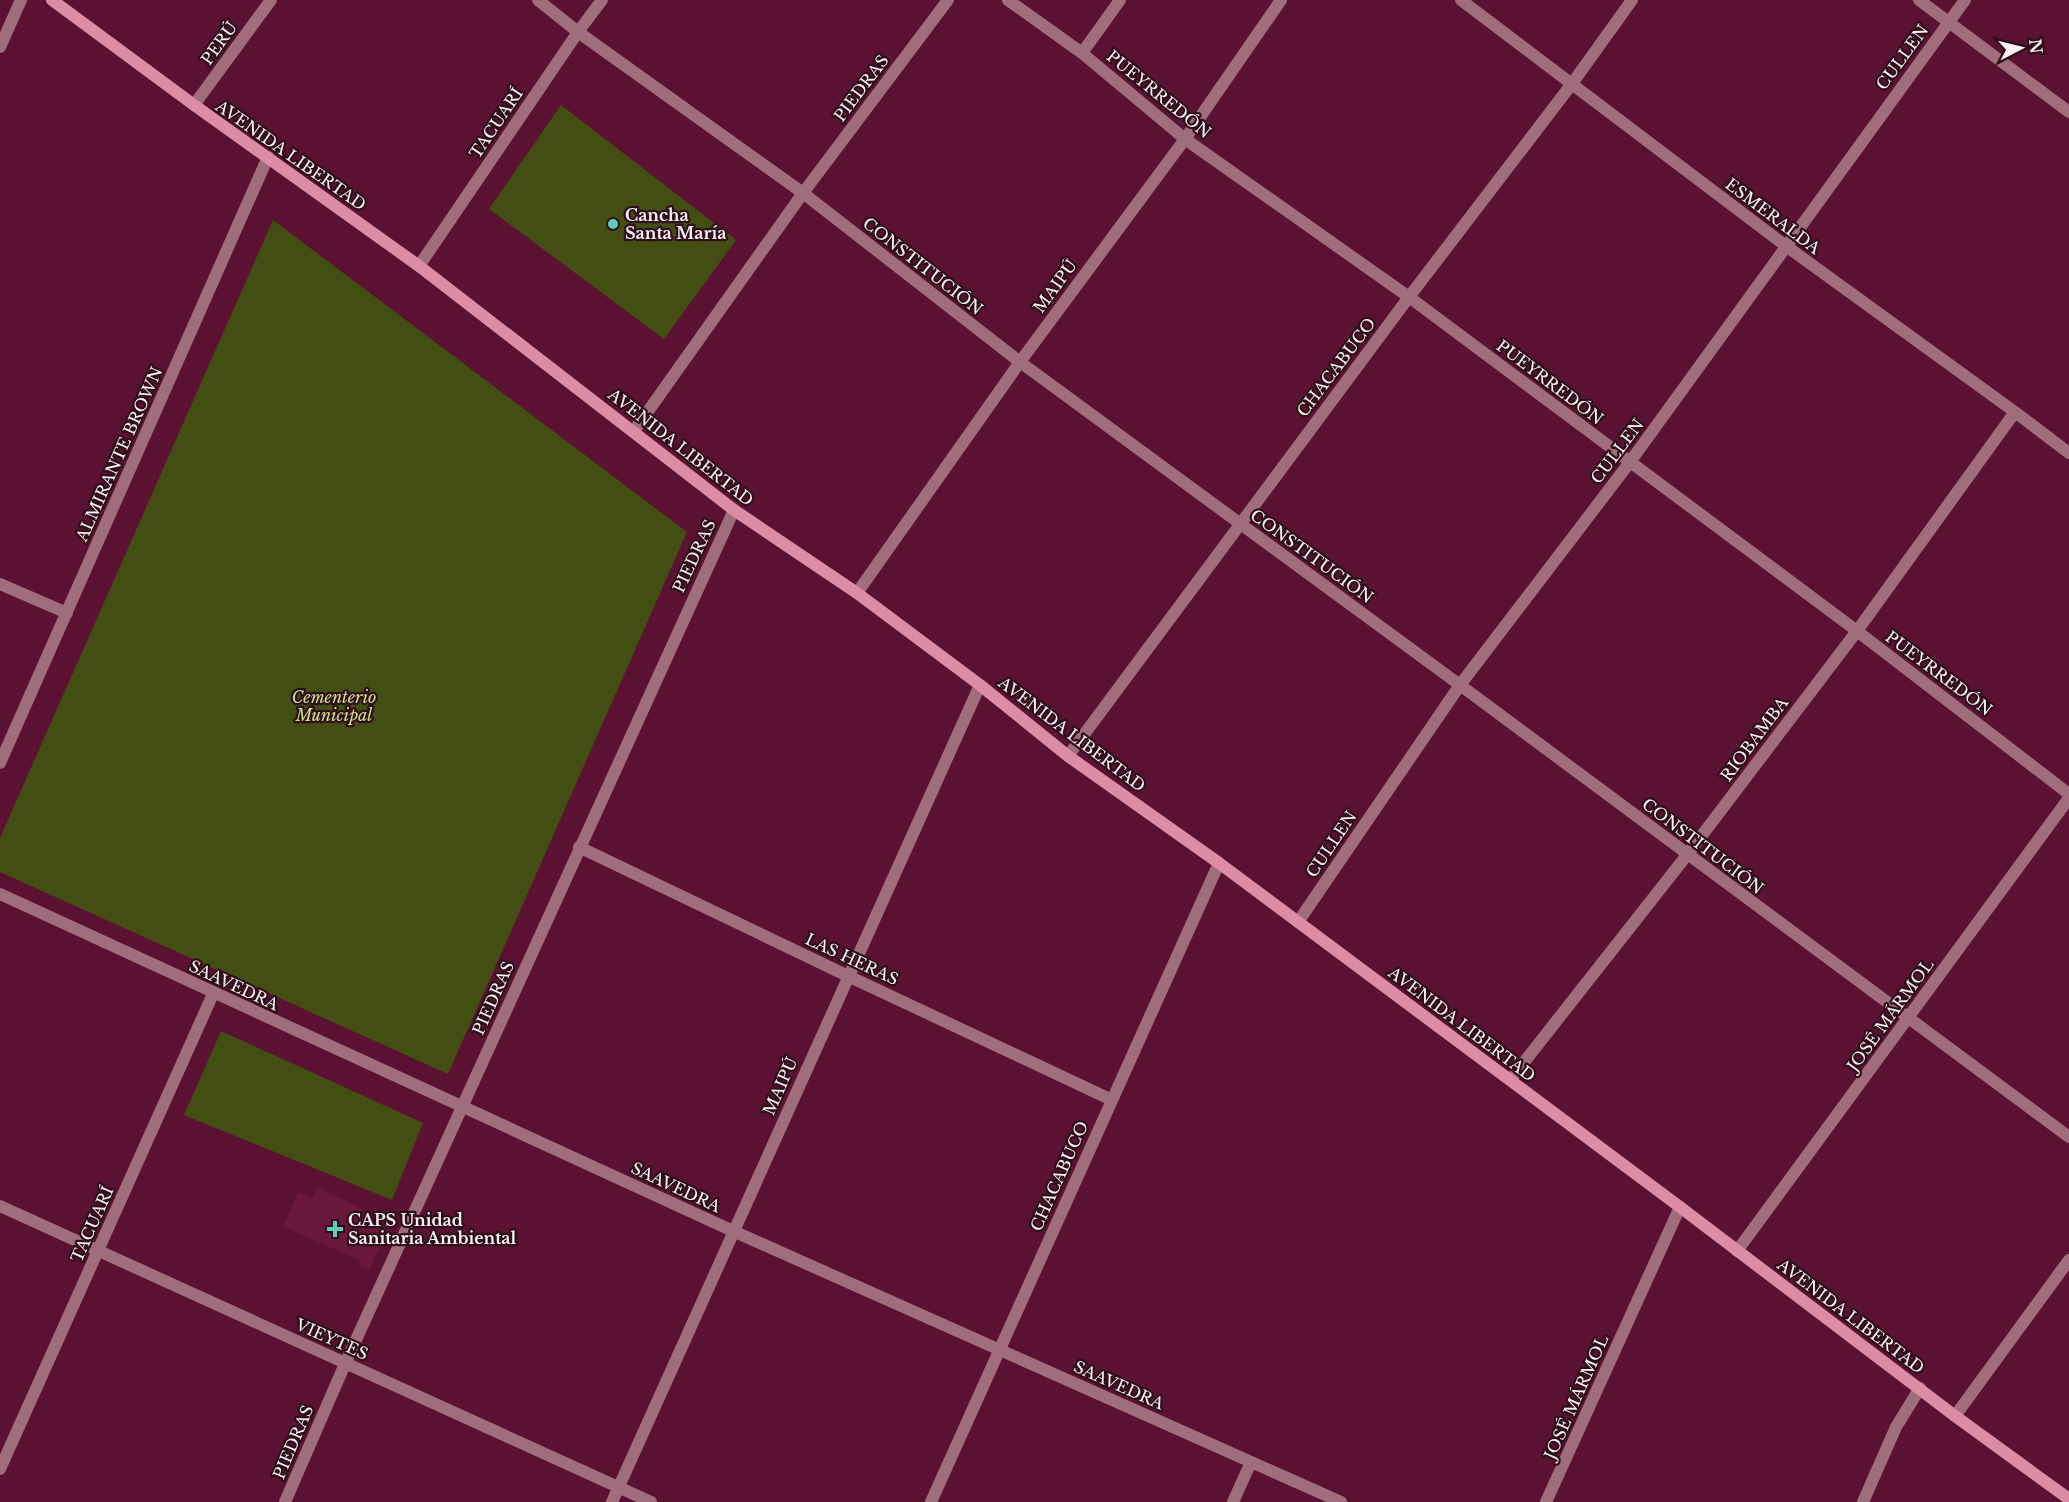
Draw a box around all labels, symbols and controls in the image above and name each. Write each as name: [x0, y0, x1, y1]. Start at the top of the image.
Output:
street label: PERÚ: [197, 17, 242, 69]
north arrow: [1991, 18, 2051, 78]
street label: CULLEN: [1872, 20, 1932, 94]
text: N: [2025, 37, 2047, 55]
street label: PUEYRREDÓN: [1103, 46, 1215, 142]
street label: PIEDRAS: [829, 51, 893, 125]
street label: TACUARÍ: [465, 84, 527, 162]
street label: AVENIDA LIBERTAD: [211, 95, 370, 214]
street label: ESMERALDA: [1722, 174, 1825, 259]
place label: Cancha Santa María: [625, 205, 726, 243]
street label: CONSTITUCIÓN: [859, 213, 987, 319]
marker: Cancha Santa María: [606, 217, 620, 231]
street label: MAIPÚ: [1029, 255, 1081, 317]
street label: CHACABUCO: [1292, 314, 1380, 420]
street label: PUEYRREDÓN: [1493, 335, 1607, 429]
street label: ALMIRANTE BROWN: [71, 364, 167, 545]
street label: AVENIDA LIBERTAD: [604, 383, 758, 510]
street label: CULLEN: [1586, 415, 1648, 487]
street label: CONSTITUCIÓN: [1247, 505, 1377, 607]
street label: PIEDRAS: [668, 516, 720, 596]
street label: PUEYRREDÓN: [1882, 626, 1996, 720]
street label: AVENIDA LIBERTAD: [994, 672, 1149, 796]
park label: Cementerio Municipal: [292, 687, 376, 725]
street label: RIOBAMBA: [1716, 692, 1793, 785]
street label: CONSTITUCIÓN: [1638, 794, 1768, 898]
street label: CULLEN: [1301, 807, 1361, 881]
street label: LAS HERAS: [802, 929, 902, 989]
street label: JOSÉ MÁRMOL: [1841, 955, 1938, 1077]
street label: SAAVEDRA: [186, 956, 283, 1015]
street label: PIEDRAS: [468, 958, 518, 1038]
street label: AVENIDA LIBERTAD: [1384, 962, 1539, 1086]
street label: MAIPÚ: [758, 1054, 802, 1118]
street label: CHACABUCO: [1026, 1118, 1092, 1234]
street label: SAAVEDRA: [628, 1158, 725, 1217]
street label: TACUARÍ: [66, 1183, 118, 1265]
place label: CAPS Unidad Sanitaria Ambiental: [348, 1210, 517, 1248]
marker: CAPS Unidad Sanitaria Ambiental: [326, 1220, 344, 1238]
street label: AVENIDA LIBERTAD: [1773, 1254, 1928, 1378]
street label: VIEYTES: [292, 1314, 371, 1364]
street label: JOSÉ MÁRMOL: [1539, 1331, 1613, 1464]
street label: SAAVEDRA: [1071, 1356, 1168, 1414]
street label: PIEDRAS: [268, 1402, 318, 1482]

